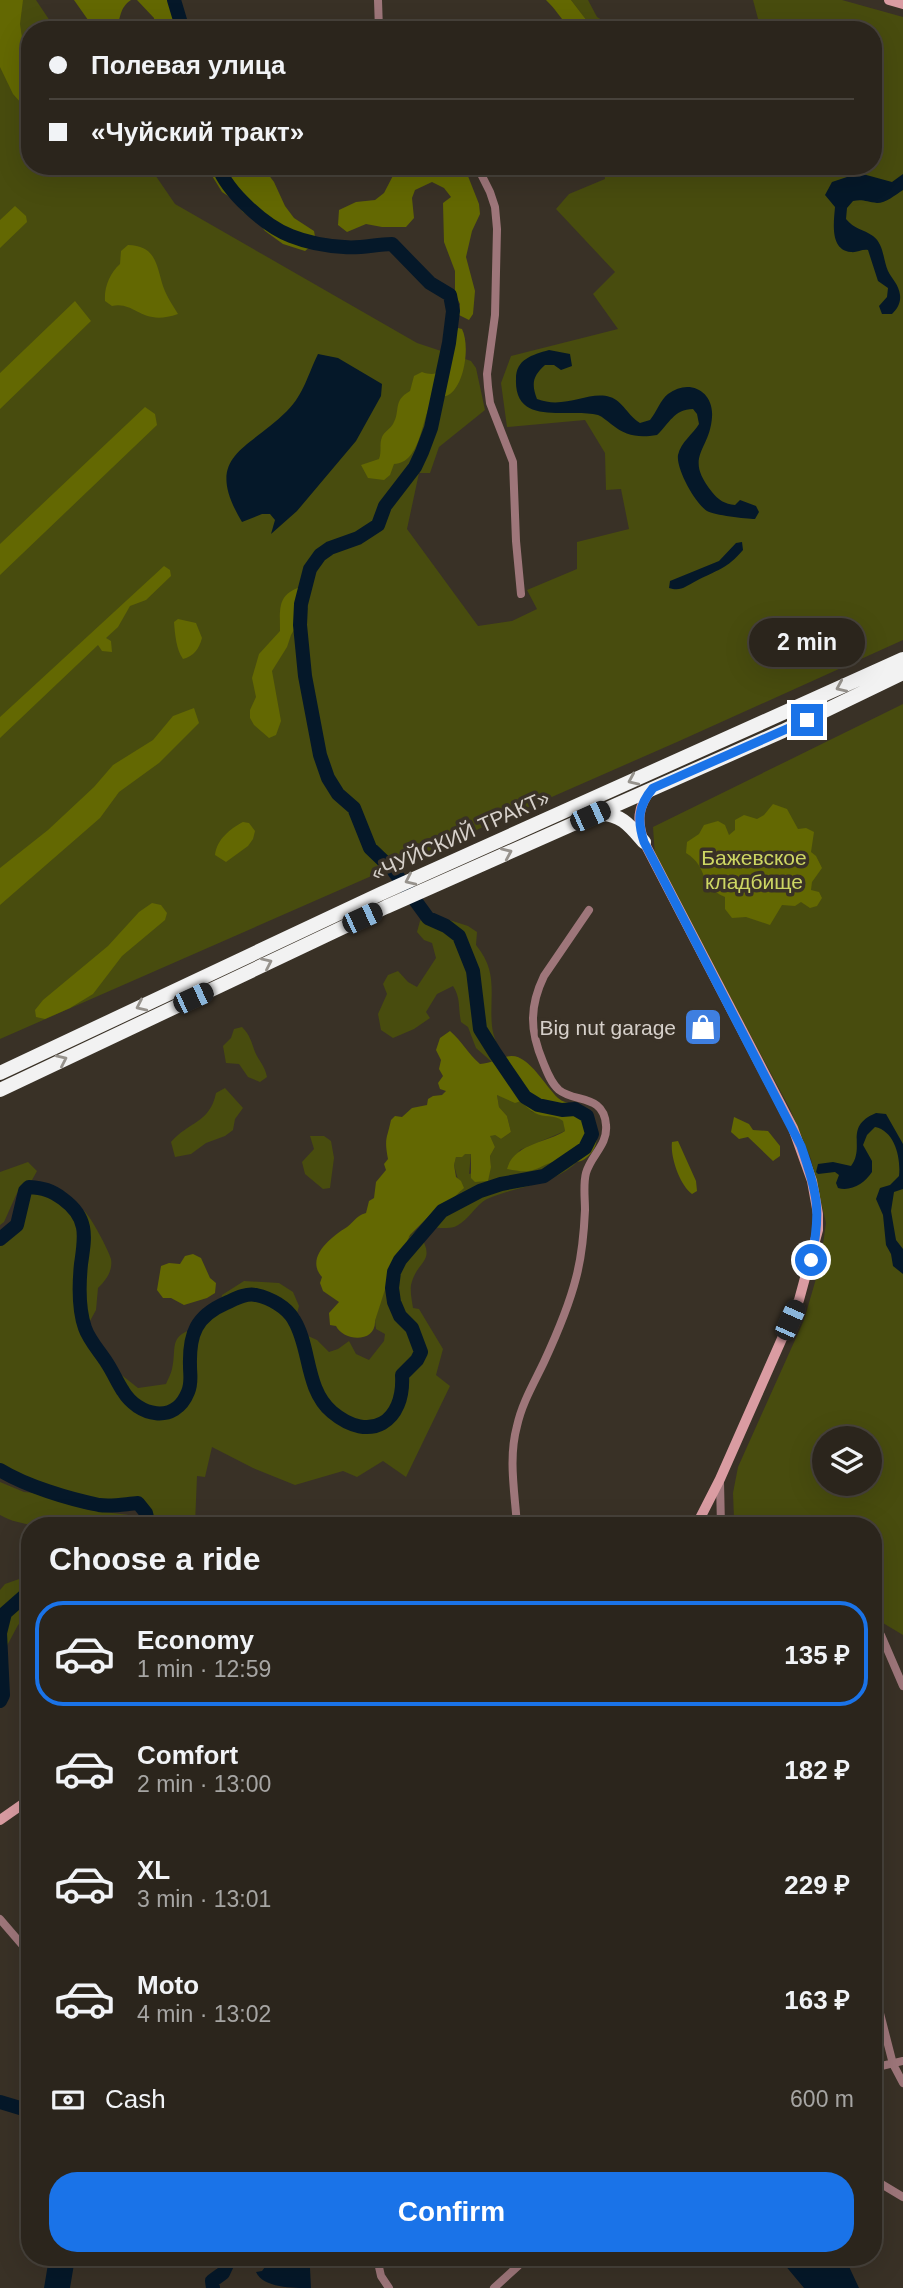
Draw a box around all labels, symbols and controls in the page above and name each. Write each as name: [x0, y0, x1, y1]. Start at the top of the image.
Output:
text: Полевая улица: [91, 50, 285, 80]
text: «Чуйский тракт»: [91, 117, 304, 147]
callout: 2 min: [749, 618, 865, 668]
text: 2 min: [777, 629, 837, 655]
one-way arrow: [836, 679, 848, 693]
route end: [791, 704, 823, 736]
one-way arrow: [628, 772, 640, 786]
street label: «ЧУЙСКИЙ ТРАКТ»: [367, 785, 553, 885]
car: [567, 798, 614, 834]
park label: Бажевское кладбище: [701, 846, 807, 893]
one-way arrow: [501, 847, 513, 861]
one-way arrow: [405, 872, 417, 886]
car: [339, 900, 386, 936]
one-way arrow: [260, 958, 272, 972]
car: [170, 980, 217, 1016]
one-way arrow: [136, 998, 148, 1012]
shop icon: Big nut garage: [682, 1006, 724, 1048]
place label: Big nut garage: [539, 1016, 676, 1039]
one-way arrow: [54, 1055, 67, 1069]
route start: [795, 1244, 827, 1276]
car: [772, 1297, 809, 1343]
map controls: [812, 1426, 882, 1496]
button: layers: [812, 1426, 882, 1496]
text: Choose a ride: [49, 1541, 261, 1577]
icon: car: [53, 1622, 116, 1685]
text: Economy: [137, 1625, 254, 1655]
text: 135 ₽: [784, 1640, 850, 1670]
text: 1 min · 12:59: [137, 1656, 271, 1682]
icon: car: [53, 1737, 116, 1800]
text: Comfort: [137, 1740, 238, 1770]
text: 182 ₽: [784, 1755, 850, 1785]
text: 2 min · 13:00: [137, 1771, 271, 1797]
icon: car: [53, 1852, 116, 1915]
text: XL: [137, 1855, 170, 1885]
text: 229 ₽: [784, 1870, 850, 1900]
text: 3 min · 13:01: [137, 1886, 271, 1912]
icon: car: [53, 1967, 116, 2030]
text: Moto: [137, 1970, 199, 2000]
text: 163 ₽: [784, 1985, 850, 2015]
text: 4 min · 13:02: [137, 2001, 271, 2027]
icon: cash: [49, 2081, 87, 2119]
text: Cash: [105, 2084, 166, 2114]
text: 600 m: [790, 2086, 854, 2112]
button: Confirm: [49, 2172, 854, 2252]

